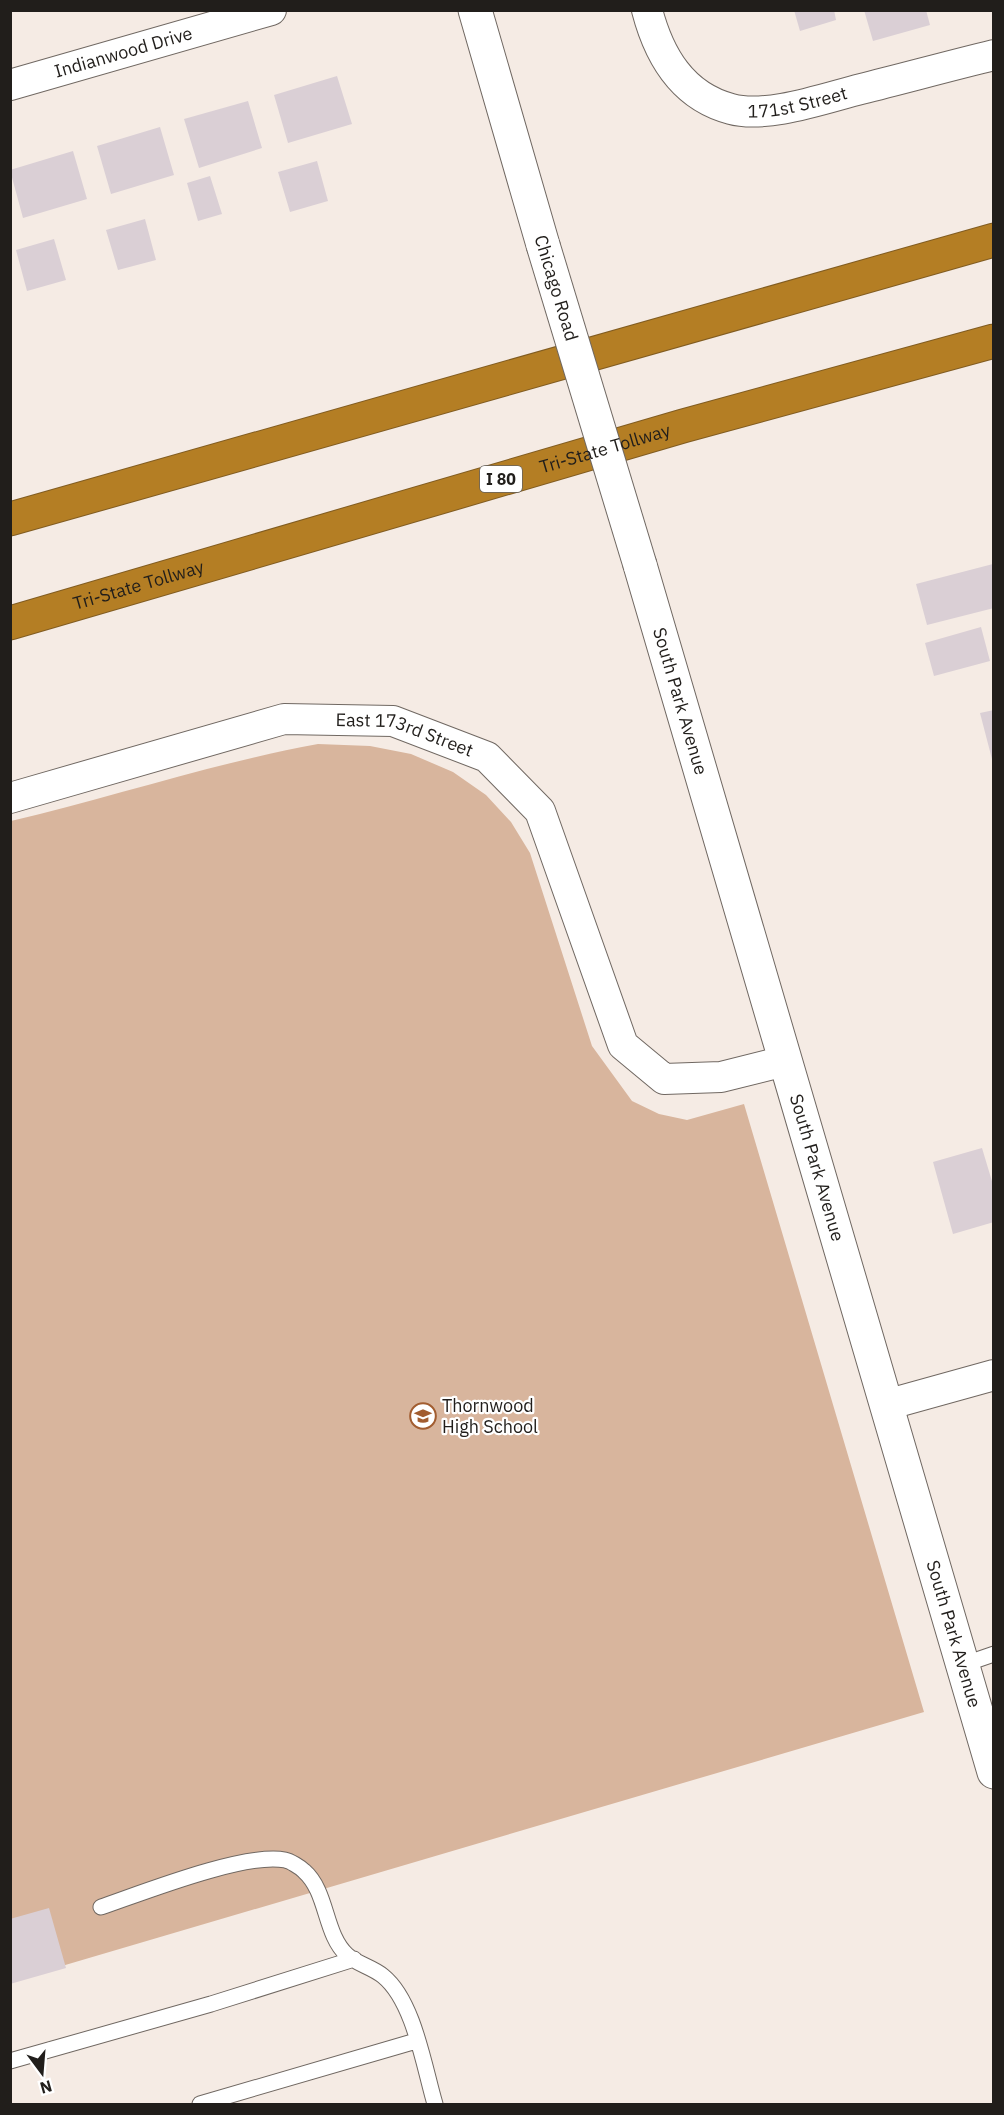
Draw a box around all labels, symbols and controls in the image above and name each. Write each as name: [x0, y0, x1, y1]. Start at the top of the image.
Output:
street label: Indianwood Drive: [52, 21, 195, 83]
street label: 171st Street: [747, 81, 850, 123]
street label: Chicago Road: [529, 232, 584, 344]
street label: Tri-State Tollway: [537, 418, 673, 478]
road number: I 80: [480, 466, 522, 492]
street label: Tri-State Tollway: [70, 555, 207, 615]
street label: South Park Avenue: [648, 625, 713, 778]
street label: East 173rd Street: [335, 708, 477, 762]
street label: South Park Avenue: [785, 1091, 850, 1244]
place label: Thornwood High School: [442, 1394, 538, 1438]
school or university icon: Thornwood High School: [408, 1401, 438, 1431]
street label: South Park Avenue: [922, 1557, 987, 1710]
north arrow: [12, 2043, 72, 2103]
text: N: [38, 2076, 54, 2099]

